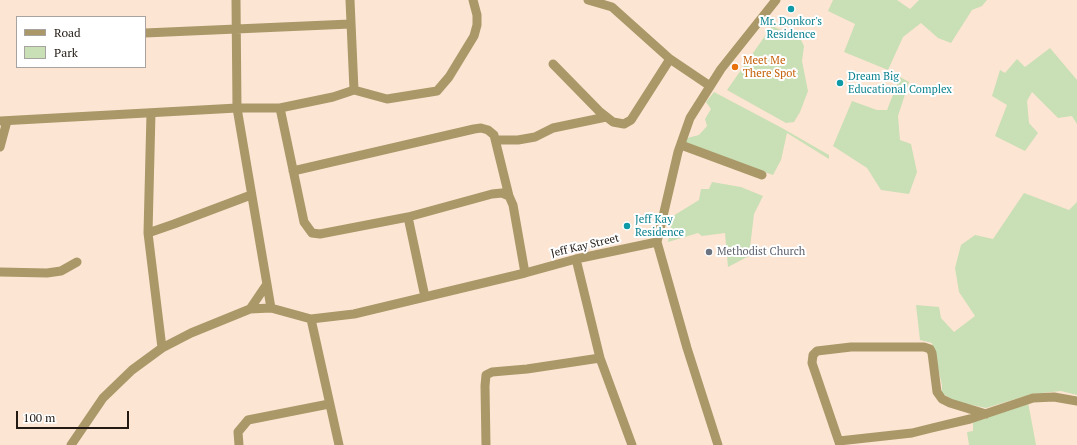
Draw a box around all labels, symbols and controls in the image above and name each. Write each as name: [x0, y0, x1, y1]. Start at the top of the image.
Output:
marker: Mr. Donkor's Residence: [786, 4, 796, 14]
place label: Mr. Donkor's Residence: [760, 15, 822, 41]
legend: [16, 16, 146, 68]
text: Road: [54, 25, 81, 40]
text: Park: [54, 45, 78, 60]
place label: Meet Me There Spot: [743, 54, 796, 80]
marker: Meet Me There Spot: [730, 62, 740, 72]
place label: Dream Big Educational Complex: [848, 70, 952, 96]
marker: Dream Big Educational Complex: [835, 78, 845, 88]
place label: Jeff Kay Residence: [635, 213, 684, 239]
marker: Jeff Kay Residence: [622, 221, 632, 231]
street label: Jeff Kay Street: [550, 232, 620, 260]
place label: Methodist Church: [717, 245, 805, 259]
marker: Methodist Church: [704, 247, 714, 257]
scale bar: [18, 403, 131, 429]
text: 100 m: [23, 410, 55, 425]

